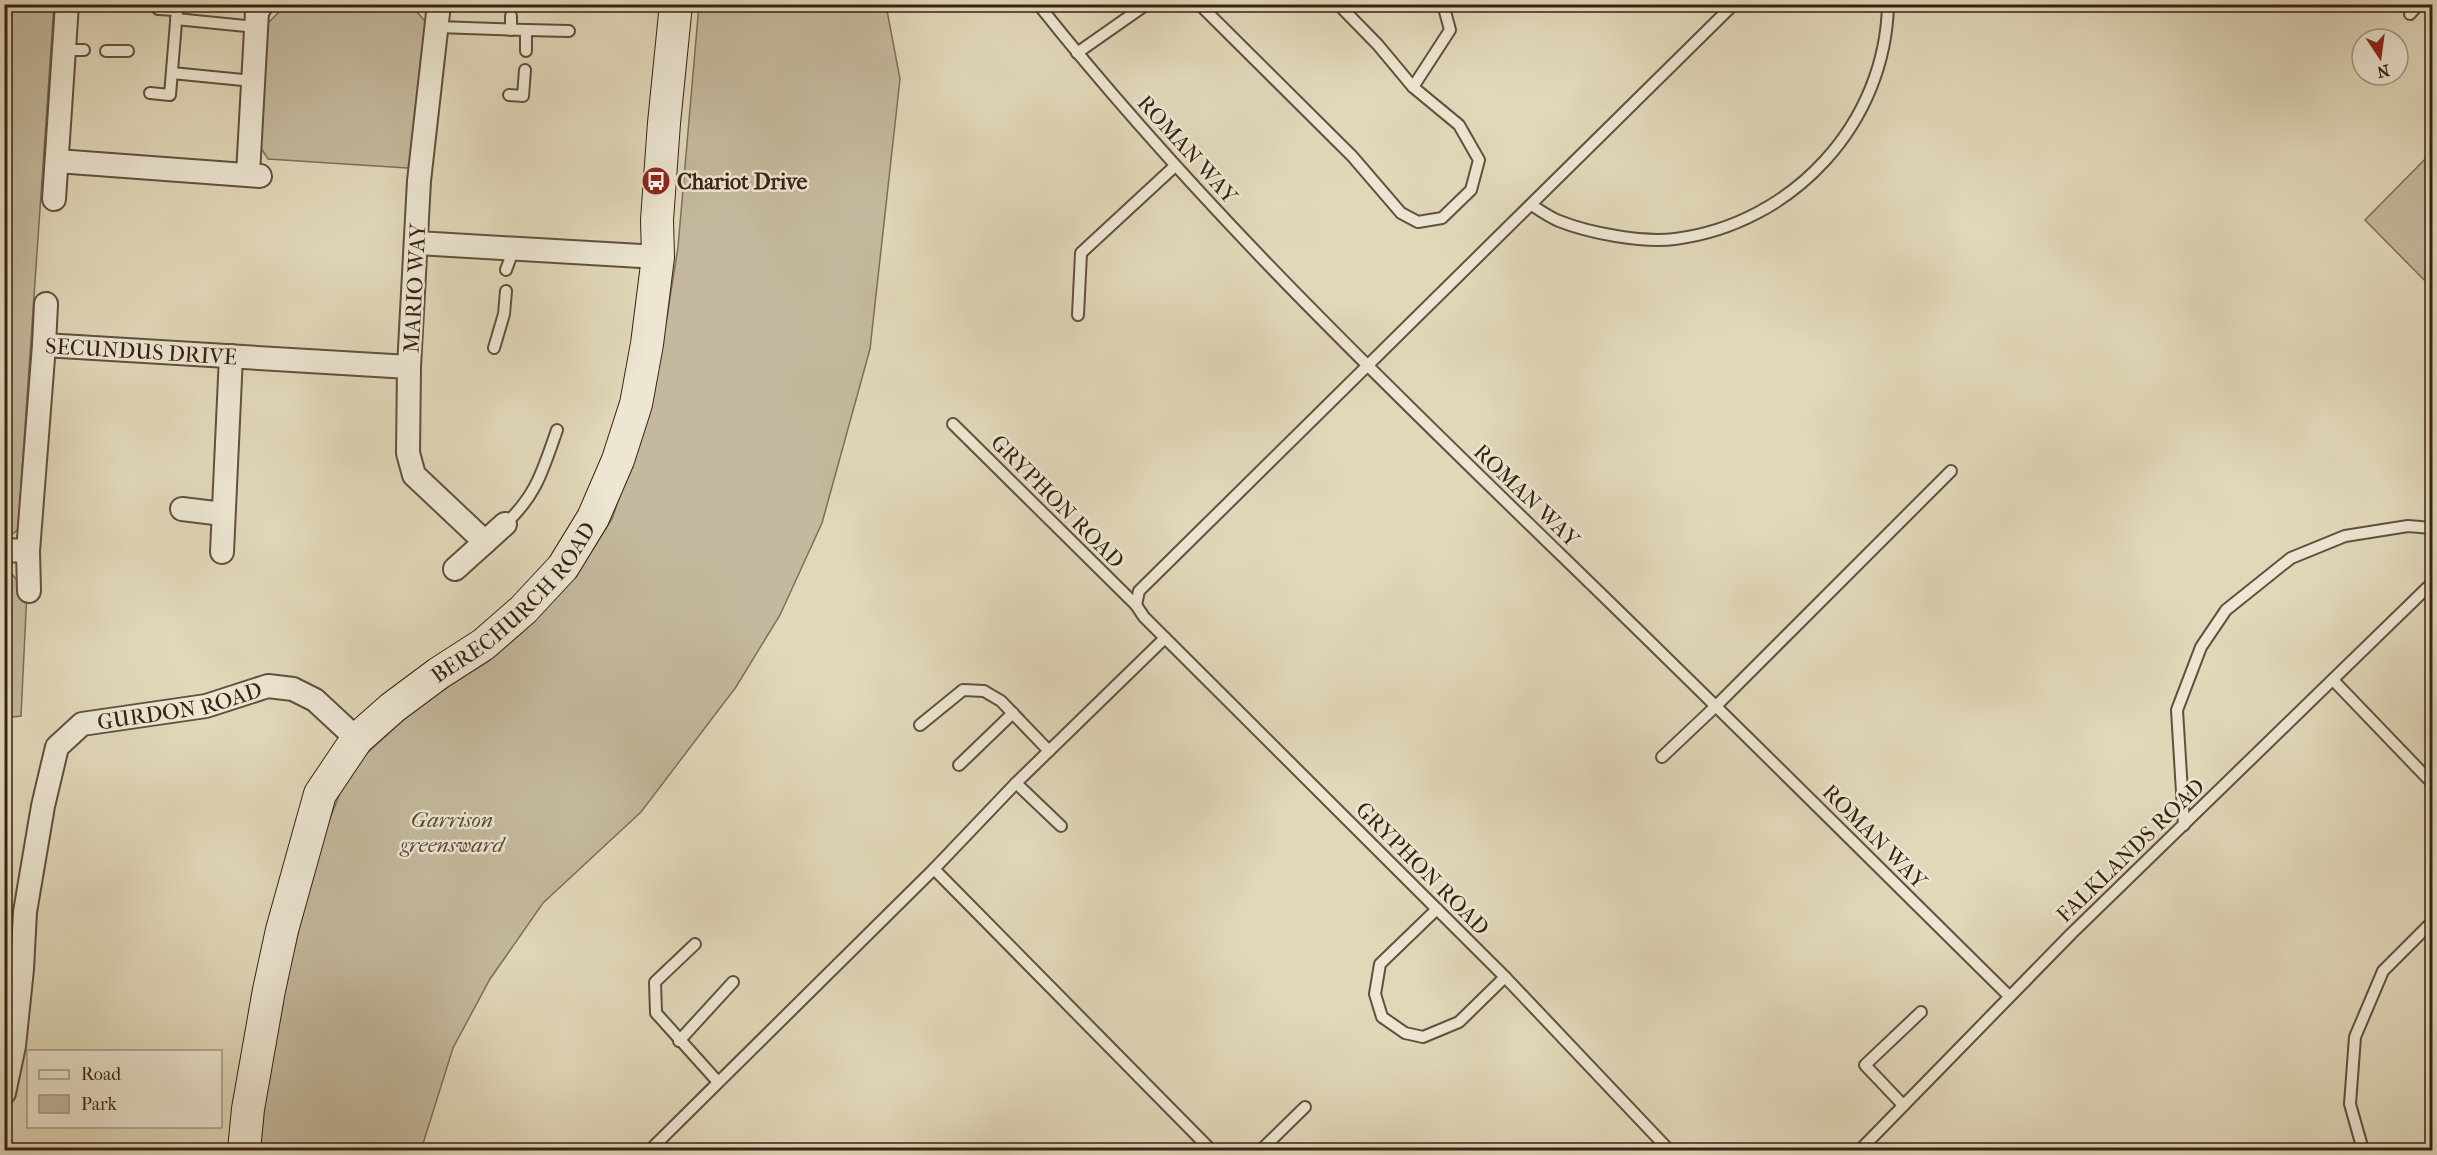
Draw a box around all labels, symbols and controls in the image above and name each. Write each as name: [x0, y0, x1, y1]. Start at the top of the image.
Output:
north arrow: [2350, 27, 2410, 87]
text: N: [2374, 61, 2391, 82]
street label: ROMAN WAY: [1132, 90, 1243, 210]
bus stop icon: Chariot Drive: [640, 165, 672, 197]
place label: Chariot Drive: [677, 169, 808, 195]
street label: MARIO WAY: [399, 222, 431, 353]
street label: SECUNDUS DRIVE: [44, 333, 238, 371]
street label: GRYPHON ROAD: [985, 430, 1129, 574]
street label: ROMAN WAY: [1468, 439, 1585, 553]
street label: BERECHURCH ROAD: [426, 517, 601, 689]
street label: GURDON ROAD: [96, 677, 265, 736]
street label: FALKLANDS ROAD: [2051, 773, 2210, 928]
street label: ROMAN WAY: [1817, 779, 1933, 895]
street label: GRYPHON ROAD: [1350, 797, 1494, 941]
park label: Garrison greensward: [398, 807, 506, 858]
legend: [27, 1050, 222, 1128]
text: Road: [81, 1064, 121, 1085]
text: Park: [81, 1094, 118, 1115]

